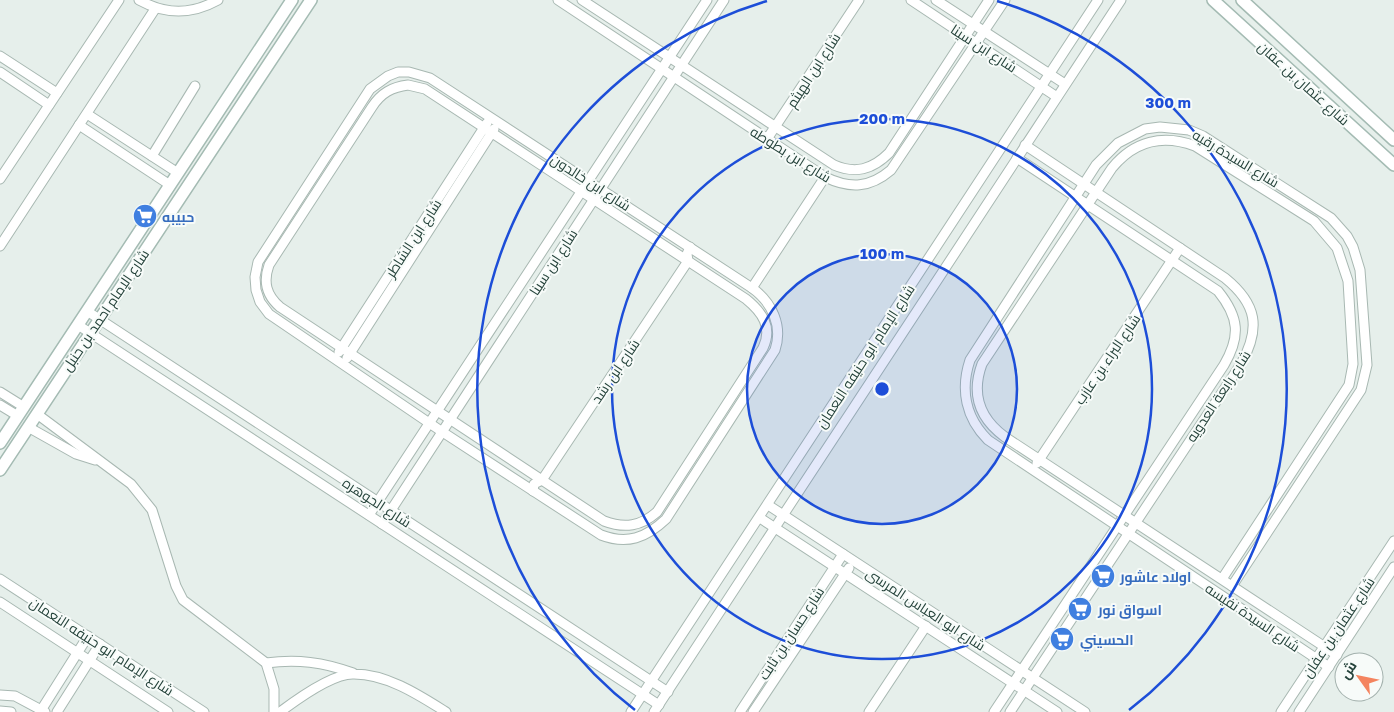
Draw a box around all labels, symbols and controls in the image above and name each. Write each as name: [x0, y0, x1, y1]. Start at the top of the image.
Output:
street label: شارع ابن سينا: [947, 20, 1020, 76]
street label: شارع ابن الهيثم: [783, 29, 845, 112]
street label: شارع عثمان بن عفان: [1254, 37, 1353, 129]
text: 300 m: [1145, 93, 1191, 111]
text: 200 m: [859, 109, 905, 127]
street label: شارع ابن بطوطه: [747, 122, 835, 186]
street label: شارع السيدة رقيه: [1189, 125, 1282, 191]
street label: شارع ابن خالدون: [547, 150, 634, 215]
street label: شارع ابن الشاطر: [381, 196, 445, 282]
supermarket icon: حبيبه: [132, 203, 158, 229]
place label: حبيبه: [162, 208, 194, 225]
street label: شارع ابن سينا: [525, 226, 581, 299]
text: 100 m: [860, 244, 904, 262]
street label: شارع الإمام احمد بن حنبل: [58, 246, 154, 375]
street label: شارع الإمام ابو حنيفه النعمان: [812, 281, 920, 432]
street label: شارع البراء بن عازب: [1070, 310, 1144, 408]
street label: شارع ابن رشد: [587, 336, 644, 407]
street label: شارع رابعة العدويه: [1182, 347, 1255, 446]
centre of rings: [873, 380, 891, 398]
street label: شارع الجوهره: [339, 474, 414, 531]
supermarket icon: اولاد عاشور: [1090, 563, 1116, 589]
street label: شارع ابو العباس المرسى: [863, 564, 989, 655]
place label: اولاد عاشور: [1119, 568, 1191, 586]
street label: شارع عثمان بن عفان: [1298, 574, 1378, 680]
street label: شارع السيدة نفيسه: [1202, 579, 1304, 656]
street label: شارع حسان بن ثابت: [755, 583, 828, 683]
street label: شارع الإمام ابو حنيفه النعمان: [26, 593, 177, 701]
supermarket icon: اسواق نور: [1067, 596, 1093, 622]
place label: اسواق نور: [1097, 601, 1162, 619]
supermarket icon: الحسيني: [1049, 626, 1075, 652]
place label: الحسيني: [1080, 631, 1134, 652]
north arrow: [1334, 652, 1384, 702]

